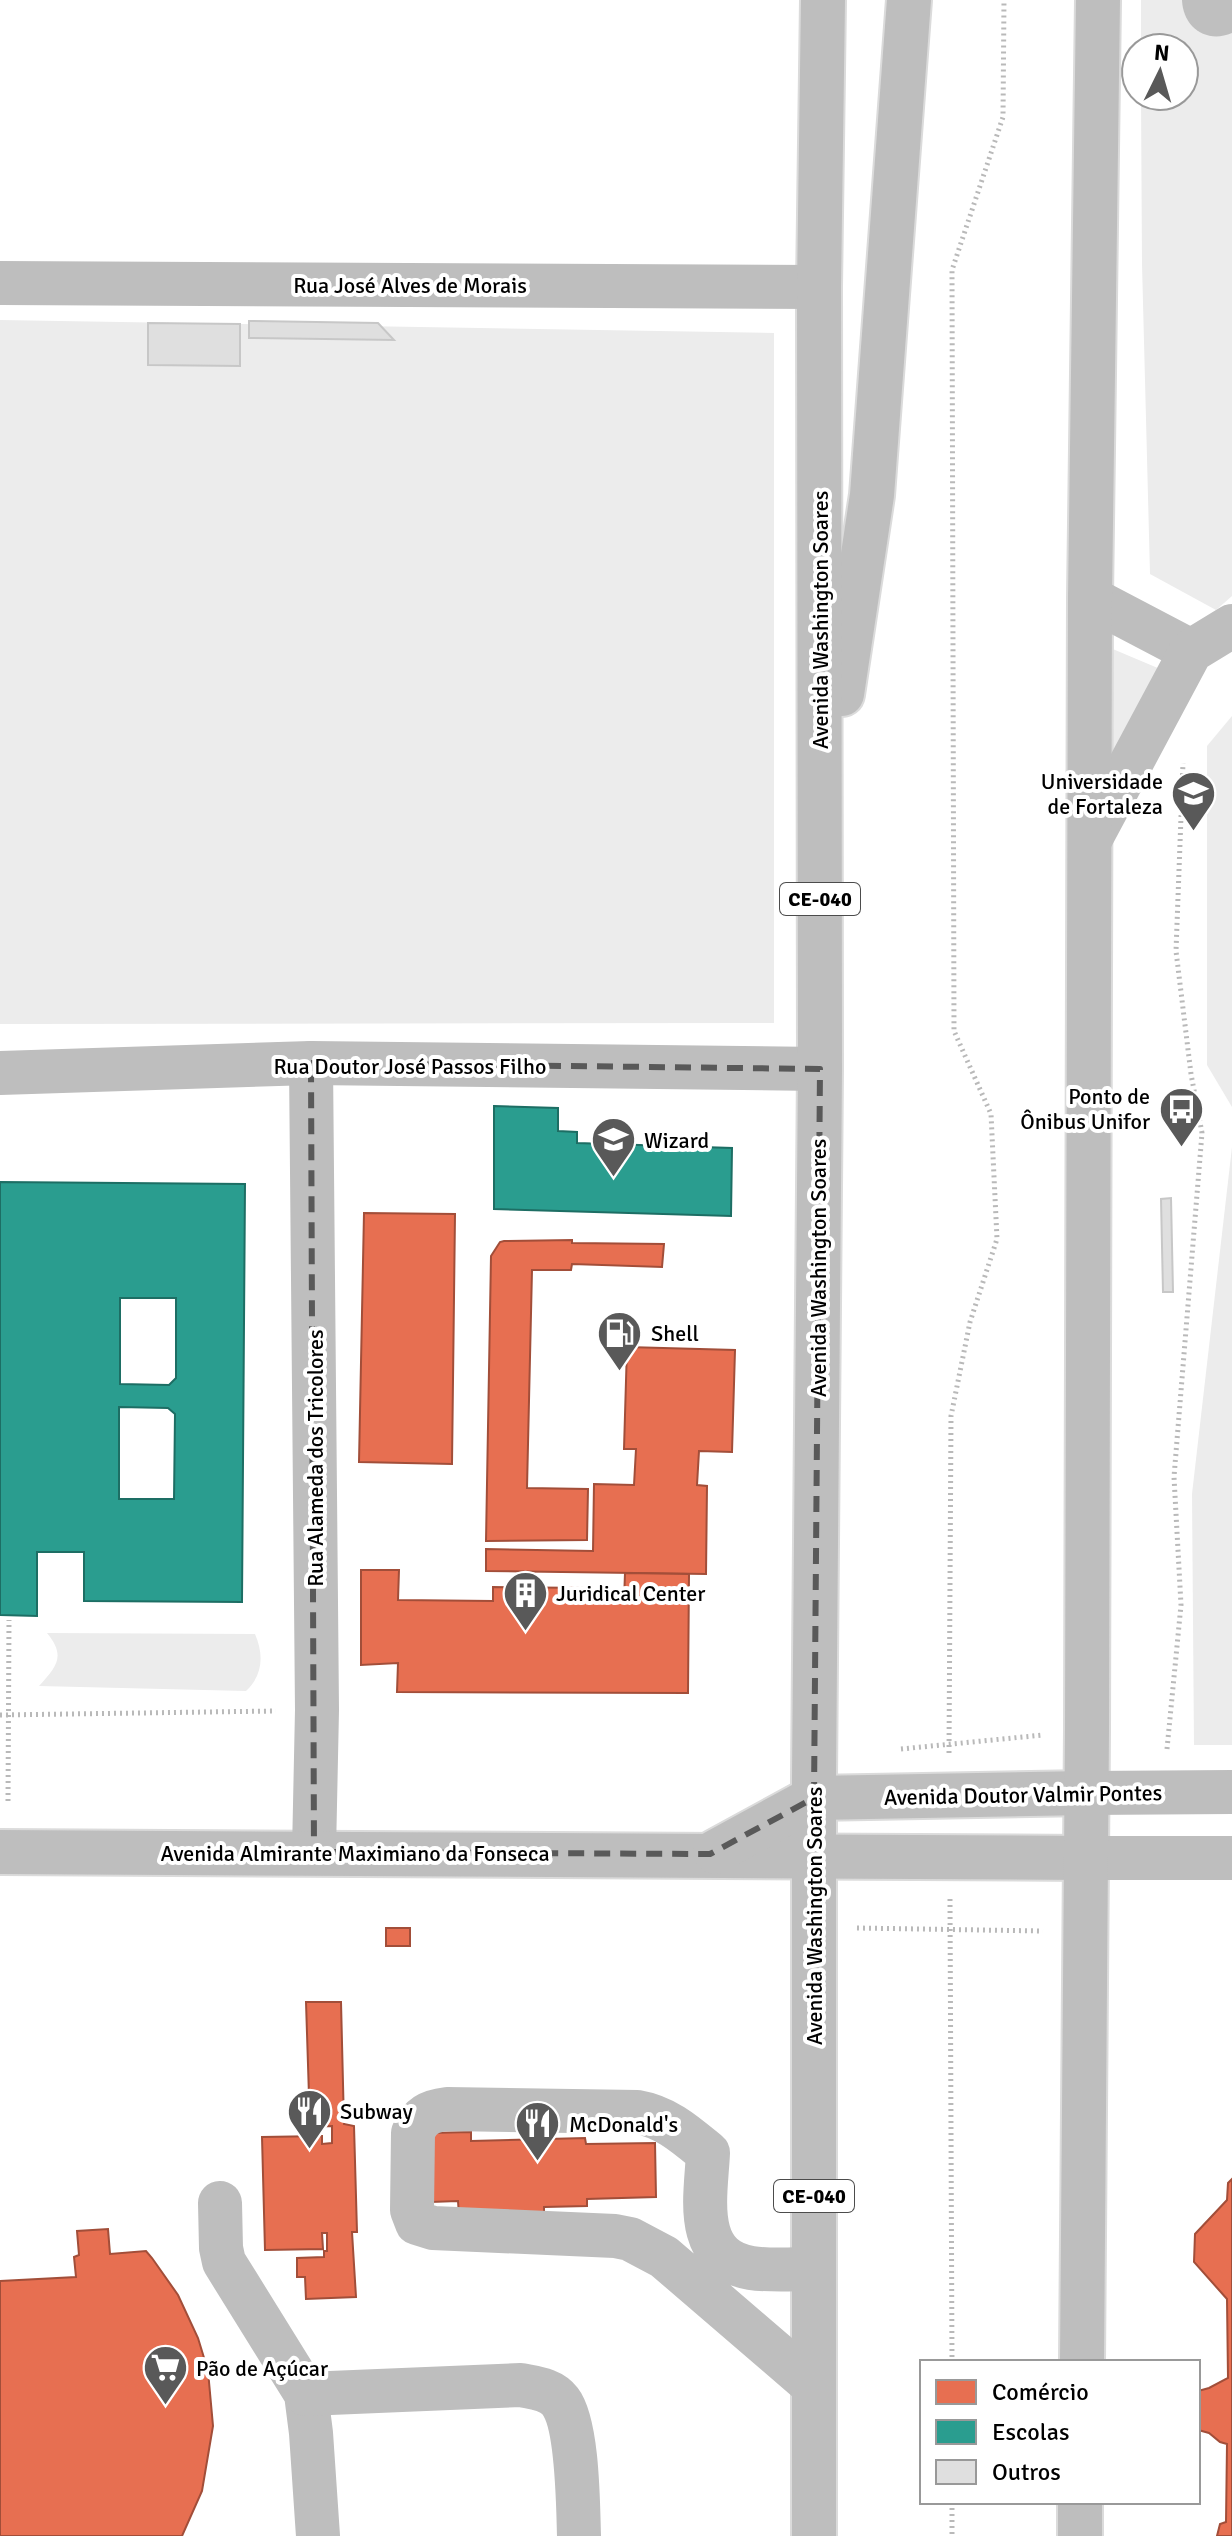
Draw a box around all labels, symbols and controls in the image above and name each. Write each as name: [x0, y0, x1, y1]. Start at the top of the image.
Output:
north arrow: [1120, 32, 1200, 112]
text: N: [1153, 38, 1171, 67]
street label: Rua José Alves de Morais: [293, 272, 527, 299]
street label: Avenida Washington Soares: [807, 491, 834, 749]
place label: Universidade de Fortaleza: [1041, 768, 1163, 820]
school or university icon: Universidade de Fortaleza: [1170, 770, 1218, 833]
road number: CE-040: [780, 883, 860, 915]
street label: Rua Doutor José Passos Filho: [274, 1053, 546, 1080]
place label: Ponto de Ônibus Unifor: [1020, 1083, 1150, 1135]
bus stop icon: Ponto de Ônibus Unifor: [1157, 1085, 1205, 1148]
school or university icon: Wizard: [589, 1116, 637, 1179]
place label: Wizard: [644, 1127, 709, 1154]
street label: Avenida Washington Soares: [805, 1139, 832, 1397]
fuel station icon: Shell: [596, 1309, 644, 1372]
place label: Shell: [651, 1320, 699, 1347]
street label: Rua Alameda dos Tricolores: [302, 1329, 329, 1587]
building icon: Juridical Center: [501, 1569, 549, 1632]
place label: Juridical Center: [556, 1580, 705, 1607]
street label: Avenida Doutor Valmir Pontes: [884, 1779, 1162, 1811]
street label: Avenida Washington Soares: [801, 1787, 828, 2045]
street label: Avenida Almirante Maximiano da Fonseca: [160, 1840, 550, 1867]
restaurant icon: Subway: [285, 2087, 333, 2150]
place label: Subway: [340, 2098, 413, 2125]
restaurant icon: McDonald's: [514, 2100, 562, 2163]
place label: McDonald's: [569, 2111, 678, 2138]
road number: CE-040: [774, 2180, 854, 2212]
supermarket icon: Pão de Açúcar: [141, 2344, 189, 2407]
place label: Pão de Açúcar: [196, 2355, 328, 2382]
legend: [920, 2360, 1200, 2504]
text: Comércio: [992, 2377, 1089, 2407]
text: Escolas: [992, 2417, 1070, 2447]
text: Outros: [992, 2457, 1061, 2487]

